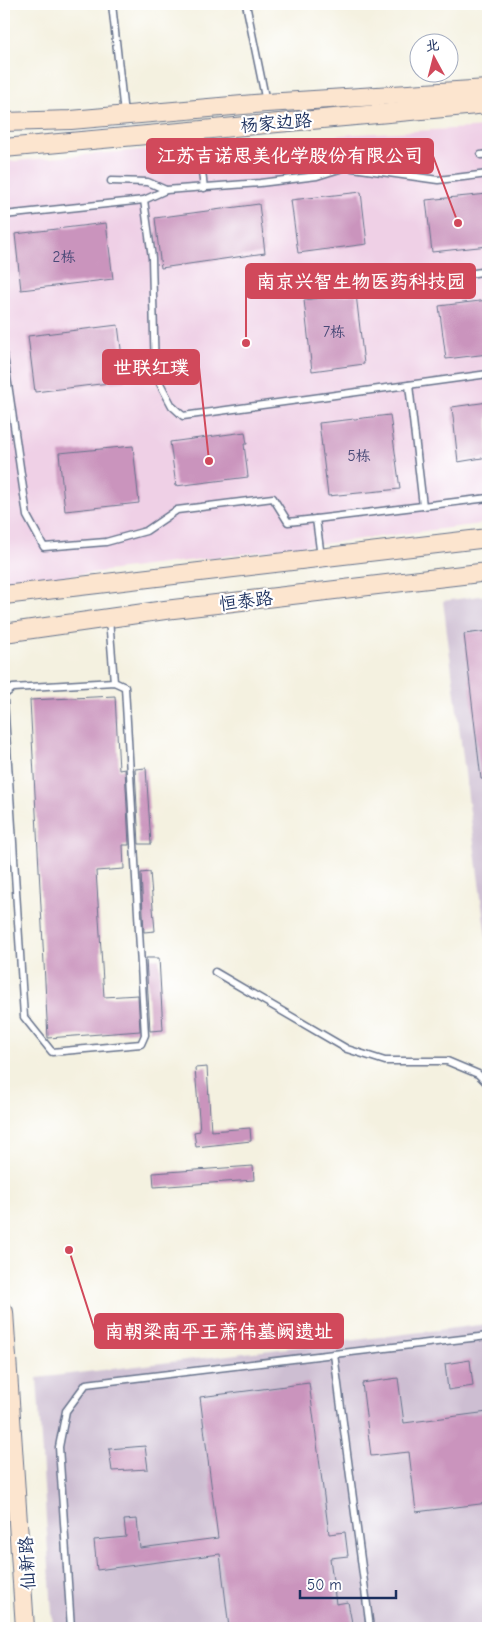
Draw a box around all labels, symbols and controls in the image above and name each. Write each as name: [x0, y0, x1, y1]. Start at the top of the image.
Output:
north arrow: [410, 32, 460, 82]
text: 北: [424, 36, 440, 55]
street label: 杨家边路: [239, 110, 313, 137]
callout: 江苏吉诺思美化学股份有限公司: [147, 139, 433, 173]
text: 江苏吉诺思美化学股份有限公司: [157, 145, 423, 167]
house number: 2栋: [53, 248, 75, 266]
callout: 南京兴智生物医药科技园: [246, 264, 475, 298]
text: 南京兴智生物医药科技园: [256, 271, 466, 293]
house number: 7栋: [323, 323, 345, 341]
callout: 世联红璞: [103, 350, 199, 384]
text: 世联红璞: [113, 357, 189, 379]
house number: 5栋: [347, 447, 371, 465]
street label: 恒泰路: [218, 588, 274, 615]
callout: 南朝梁南平王萧伟墓阙遗址: [95, 1314, 343, 1348]
text: 南朝梁南平王萧伟墓阙遗址: [105, 1321, 333, 1343]
street label: 仙新路: [16, 1535, 39, 1590]
scale bar: [300, 1567, 396, 1599]
text: 50 m: [307, 1576, 342, 1594]

